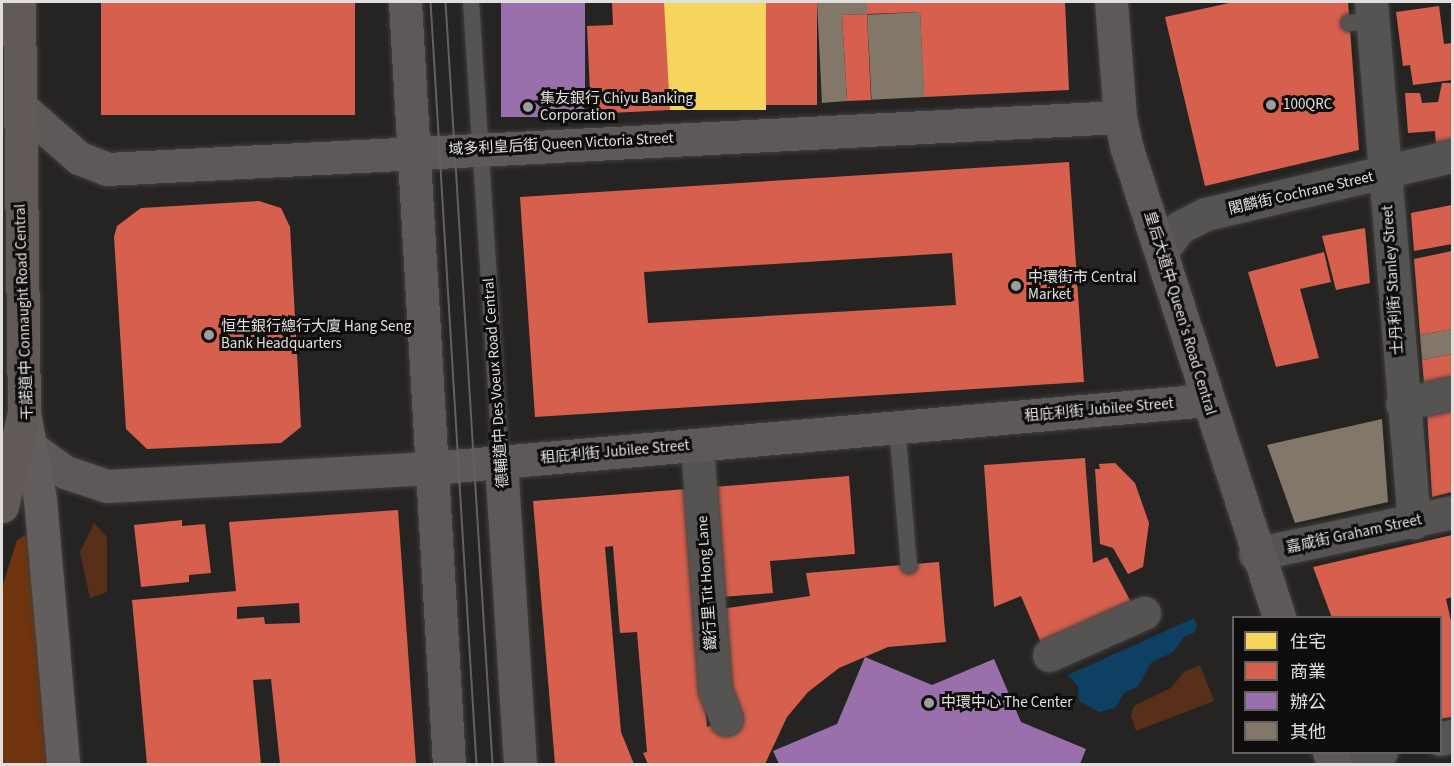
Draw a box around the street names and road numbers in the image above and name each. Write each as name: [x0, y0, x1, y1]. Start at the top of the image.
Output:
street label: 域多利皇后街 Queen Victoria Street: [448, 129, 674, 159]
street label: 閣麟街 Cochrane Street: [1227, 168, 1375, 218]
street label: 干諾道中 Connaught Road Central: [11, 204, 37, 420]
street label: 士丹利街 Stanley Street: [1379, 205, 1407, 355]
street label: 皇后大道中 Queen's Road Central: [1140, 209, 1220, 417]
street label: 德輔道中 Des Voeux Road Central: [480, 277, 512, 489]
street label: 租庇利街 Jubilee Street: [1024, 395, 1174, 425]
street label: 租庇利街 Jubilee Street: [540, 437, 690, 467]
street label: 嘉咸街 Graham Street: [1284, 511, 1424, 557]
street label: 鐵行里 Tit Hong Lane: [693, 515, 721, 651]

